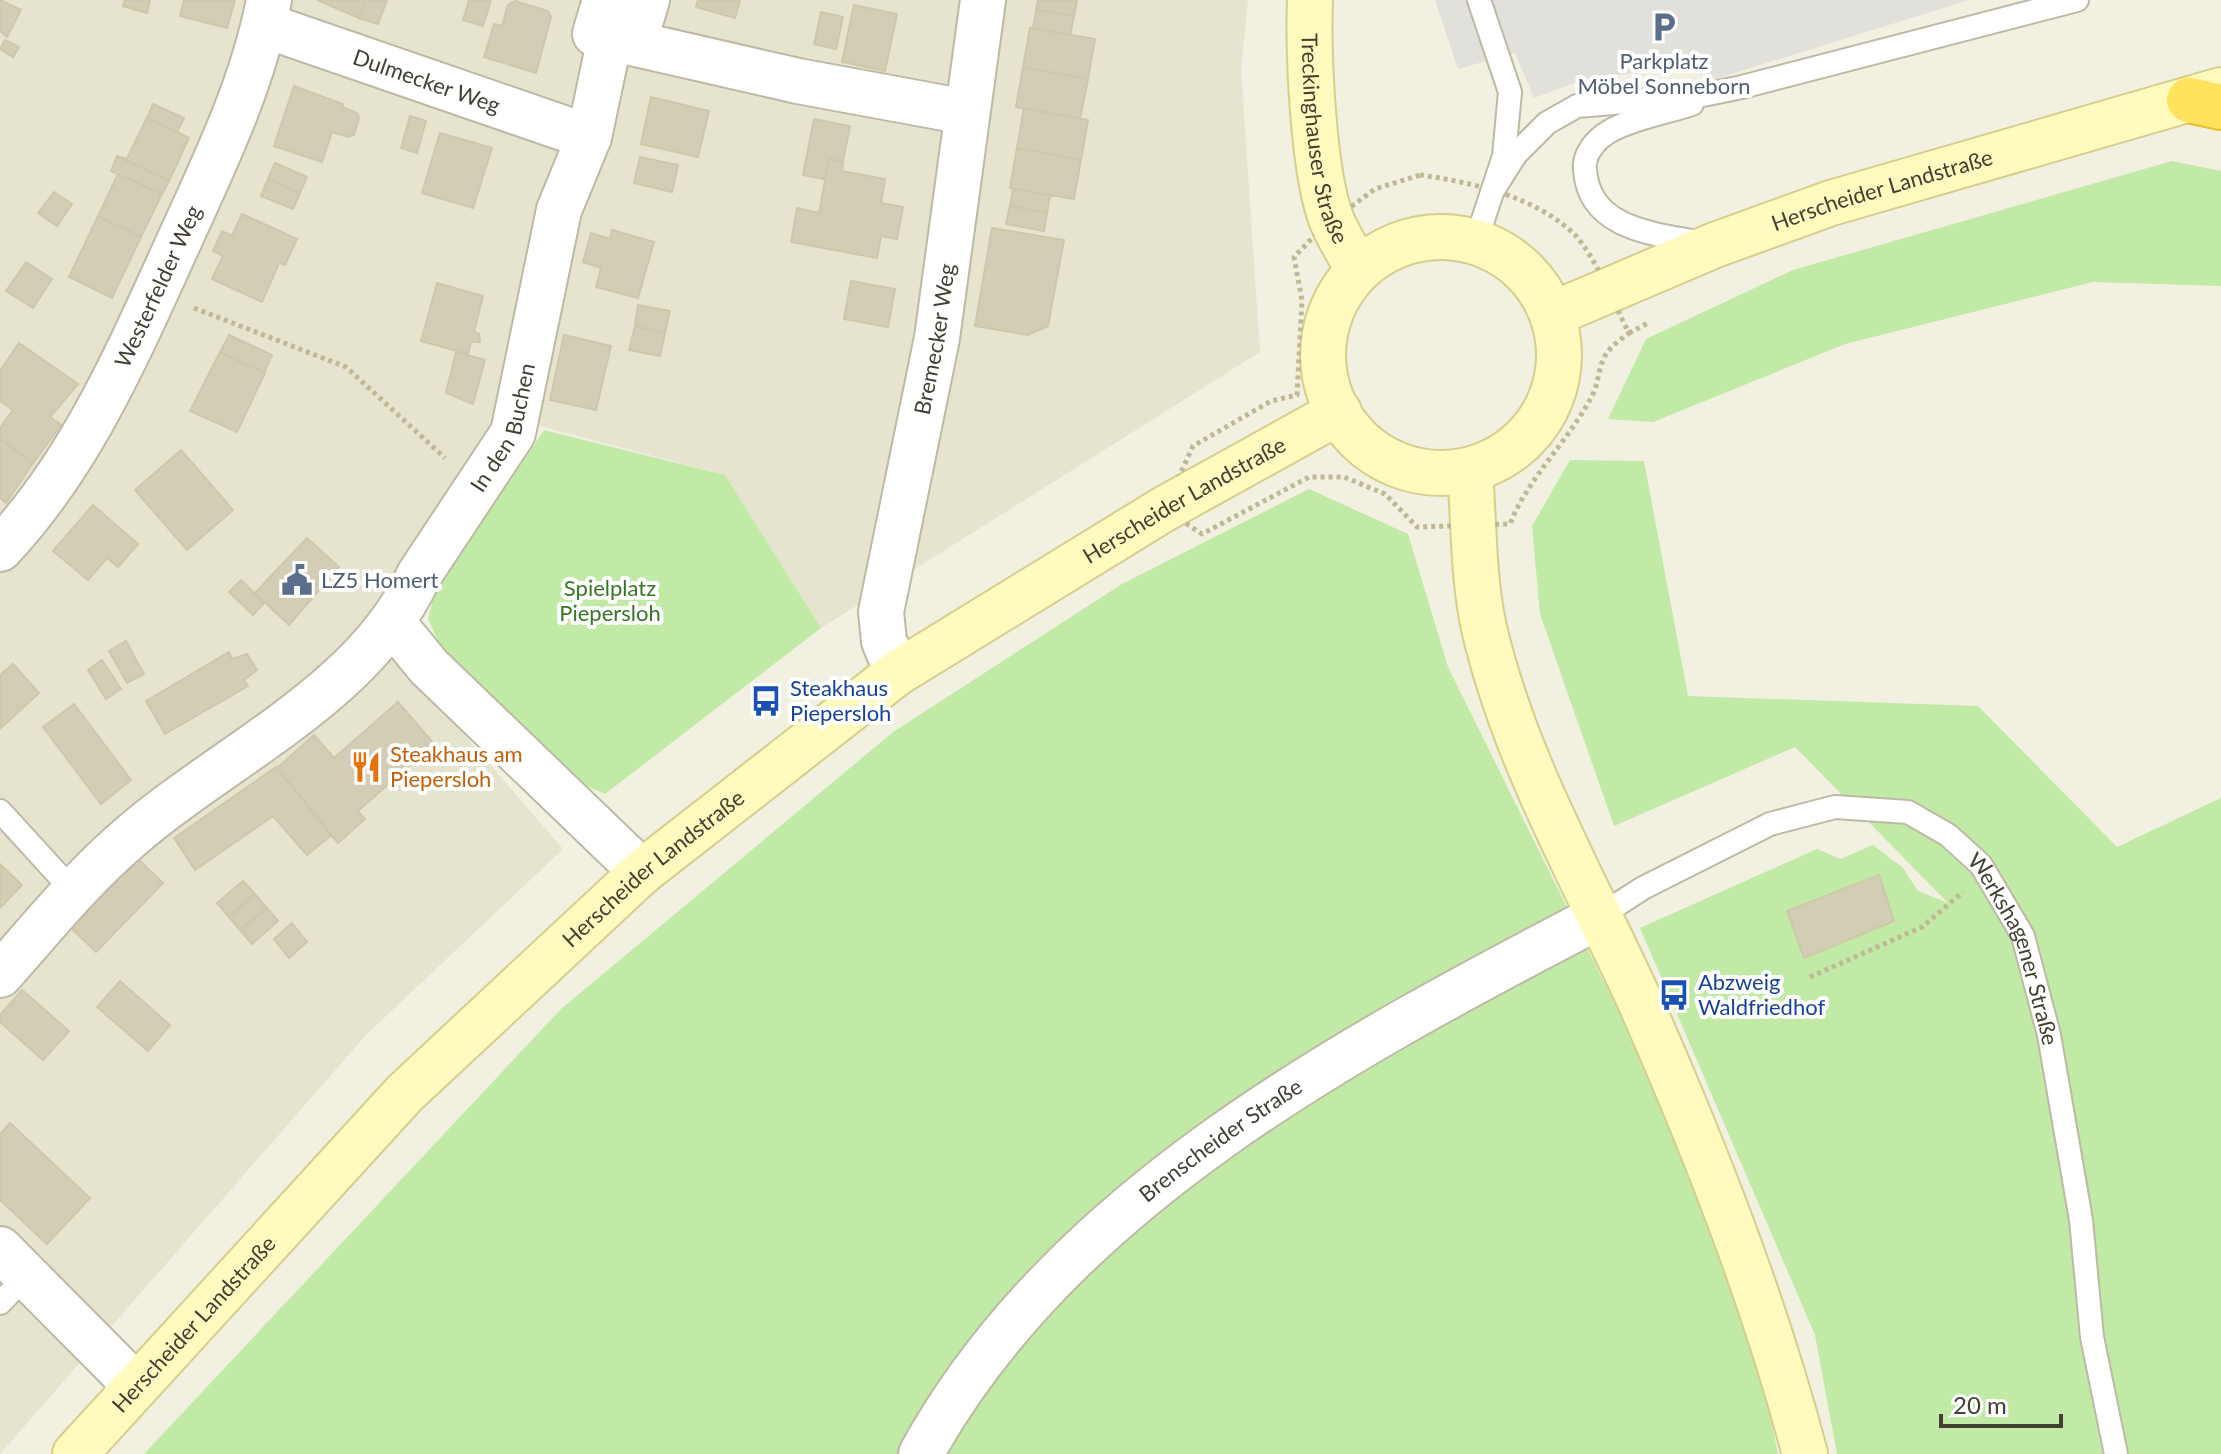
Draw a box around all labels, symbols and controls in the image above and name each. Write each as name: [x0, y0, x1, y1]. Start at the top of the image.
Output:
parking icon: Parkplatz Möbel Sonneborn: [1647, 10, 1681, 44]
street label: Treckinghauser Straße: [1297, 33, 1355, 248]
street label: Dulmecker Weg: [350, 43, 504, 118]
place label: Parkplatz Möbel Sonneborn: [1578, 47, 1750, 99]
street label: Herscheider Landstraße: [1768, 143, 1995, 236]
street label: Westerfelder Weg: [108, 201, 207, 372]
street label: Bremecker Weg: [908, 262, 960, 417]
street label: In den Buchen: [464, 361, 540, 497]
street label: Herscheider Landstraße: [1078, 430, 1290, 569]
public building icon: LZ5 Homert: [280, 563, 314, 597]
place label: LZ5 Homert: [321, 566, 439, 593]
park label: Spielplatz Piepersloh: [559, 574, 661, 626]
place label: Steakhaus Piepersloh: [790, 674, 891, 726]
bus stop icon: Steakhaus Piepersloh: [749, 684, 783, 718]
place label: Steakhaus am Piepersloh: [390, 740, 523, 792]
restaurant icon: Steakhaus am Piepersloh: [349, 750, 383, 784]
street label: Herscheider Landstraße: [556, 784, 749, 952]
street label: Werkshagener Straße: [1963, 846, 2065, 1047]
place label: Abzweig Waldfriedhof: [1698, 968, 1825, 1020]
bus stop icon: Abzweig Waldfriedhof: [1657, 978, 1691, 1012]
street label: Brenscheider Straße: [1133, 1072, 1307, 1207]
street label: Herscheider Landstraße: [106, 1230, 281, 1418]
scale bar: [1941, 1378, 2061, 1428]
text: 20 m: [1953, 1390, 2007, 1419]

